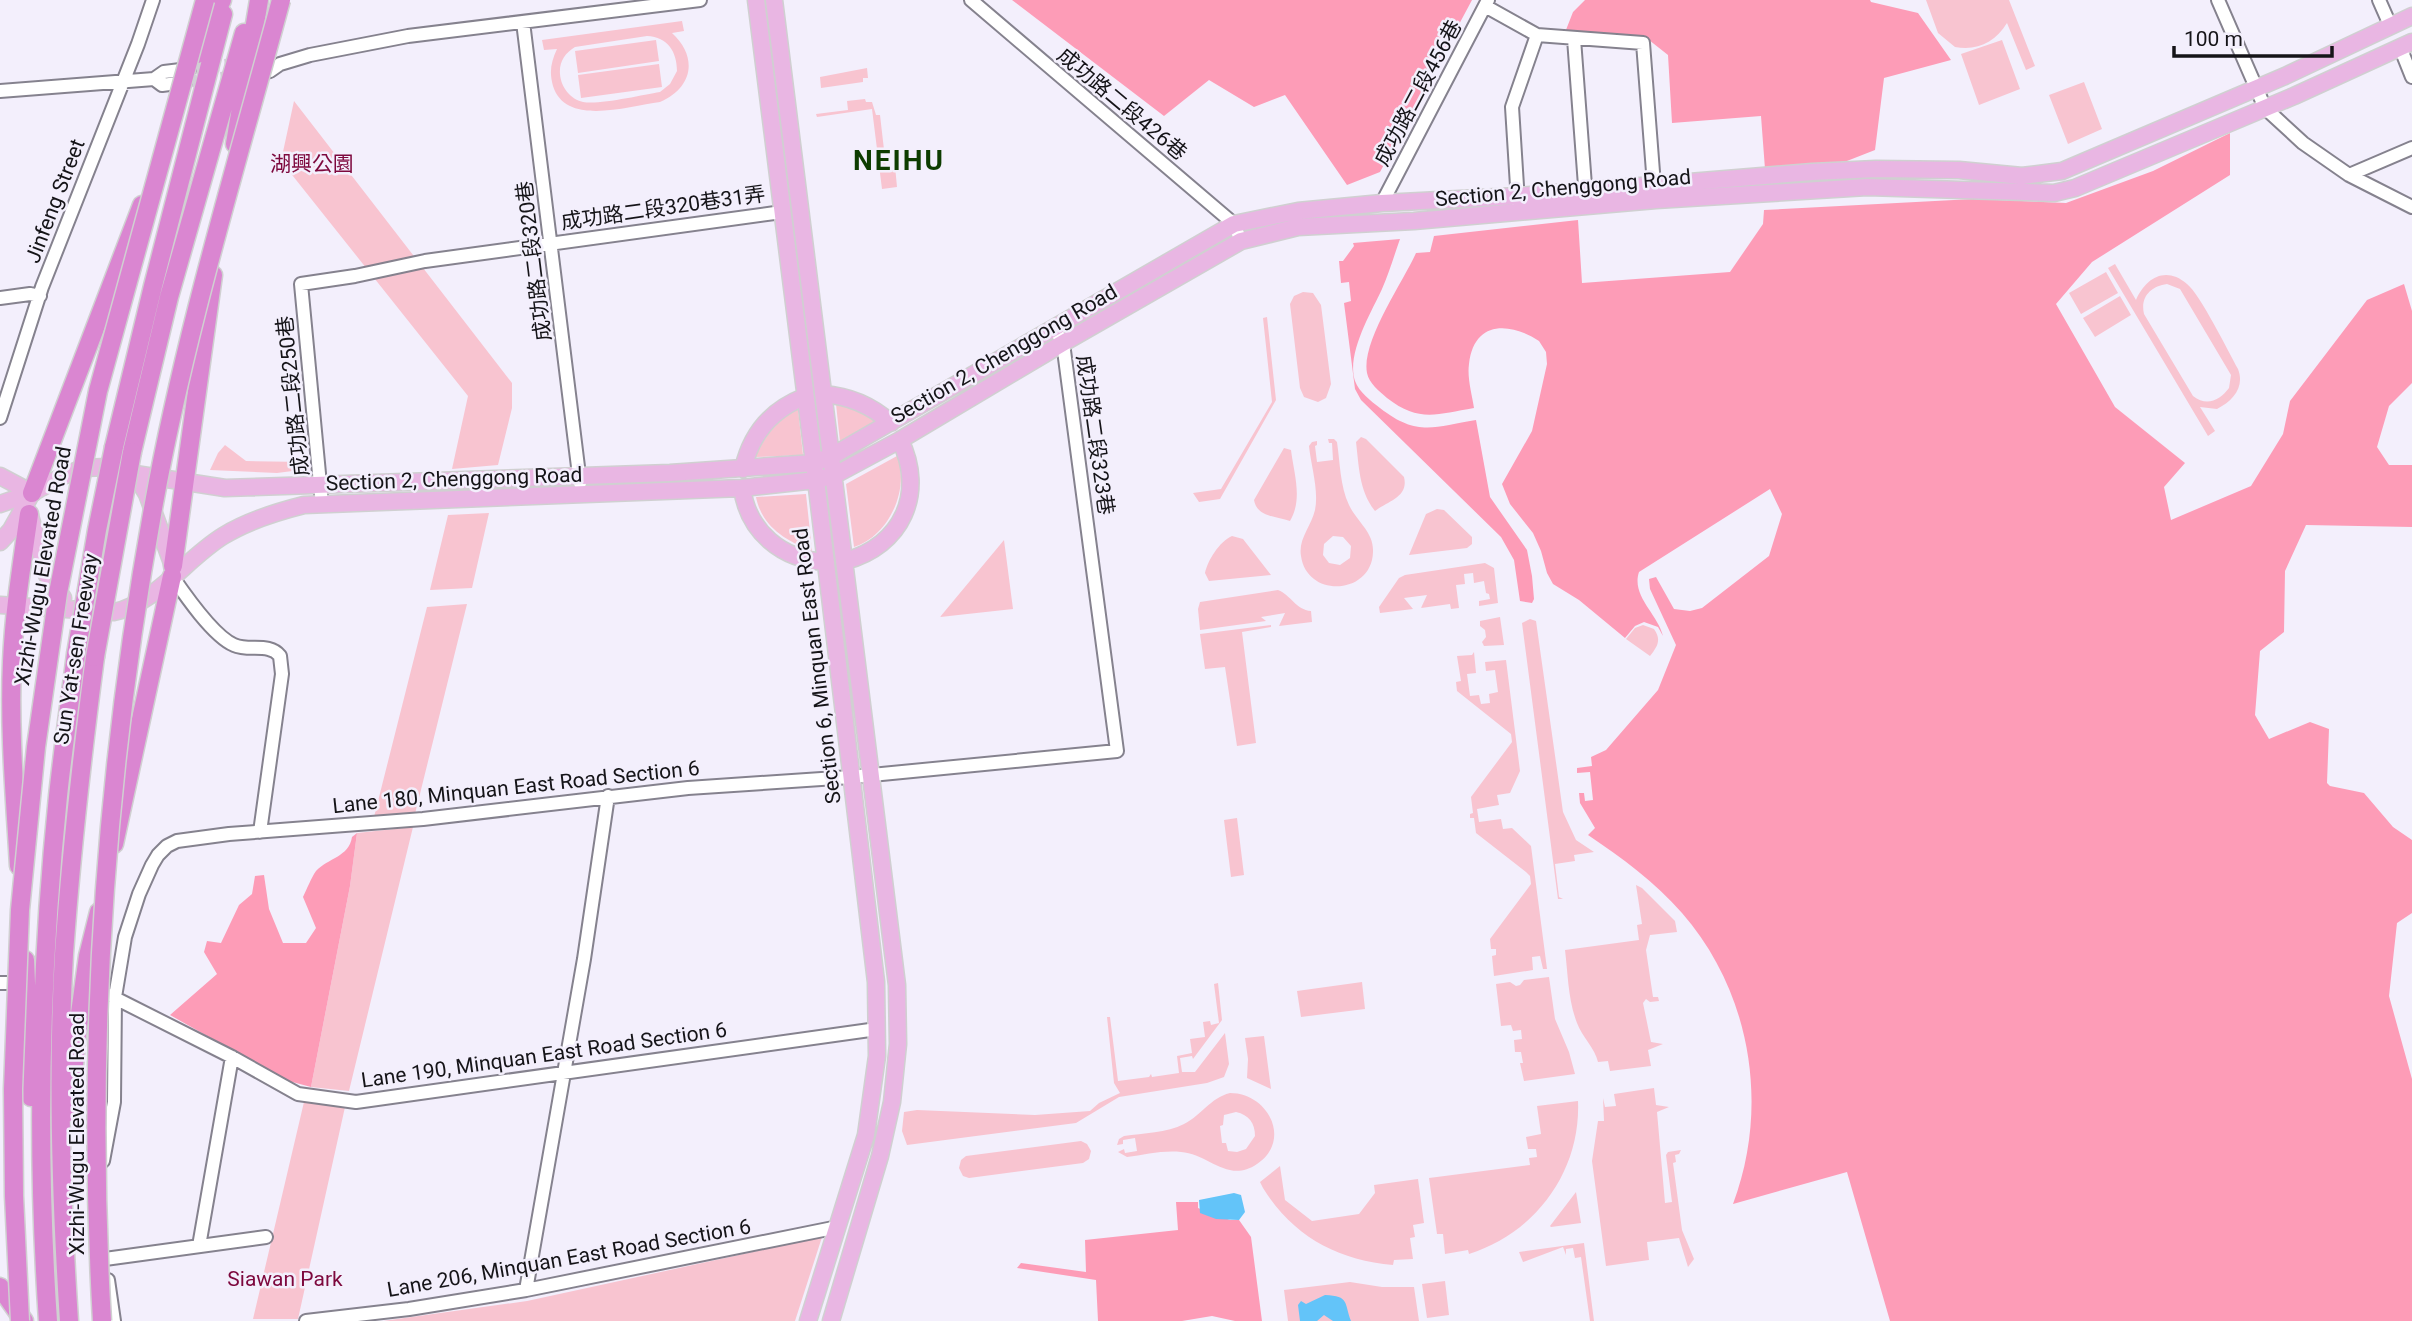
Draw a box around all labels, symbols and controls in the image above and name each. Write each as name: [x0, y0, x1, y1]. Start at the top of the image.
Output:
scale bar: [2174, 14, 2332, 58]
street label: 成功路二段456巷: [1370, 16, 1466, 170]
text: 100 m: [2184, 27, 2243, 51]
street label: 成功路二段426巷: [1052, 43, 1192, 165]
street label: Jinfeng Street: [20, 136, 90, 266]
district label: NEIHU: [853, 144, 945, 177]
park label: 湖興公園: [270, 152, 354, 176]
street label: Section 2, Chenggong Road: [1434, 165, 1692, 211]
street label: 成功路二段320巷: [512, 179, 556, 343]
street label: 成功路二段320巷31弄: [559, 182, 767, 234]
street label: Section 2, Chenggong Road: [887, 279, 1121, 429]
street label: 成功路二段250巷: [273, 314, 313, 478]
street label: 成功路二段323巷: [1072, 353, 1118, 517]
street label: Xizhi-Wugu Elevated Road: [10, 445, 76, 687]
street label: Section 2, Chenggong Road: [325, 463, 583, 495]
street label: Section 6, Minquan East Road: [788, 527, 846, 805]
street label: Sun Yat-sen Freeway: [49, 552, 103, 746]
street label: Lane 180, Minquan East Road Section 6: [331, 756, 701, 818]
street label: Xizhi-Wugu Elevated Road: [65, 1013, 89, 1255]
street label: Lane 190, Minquan East Road Section 6: [360, 1017, 728, 1093]
street label: Lane 206, Minquan East Road Section 6: [385, 1214, 753, 1302]
park label: Siawan Park: [227, 1267, 343, 1291]

